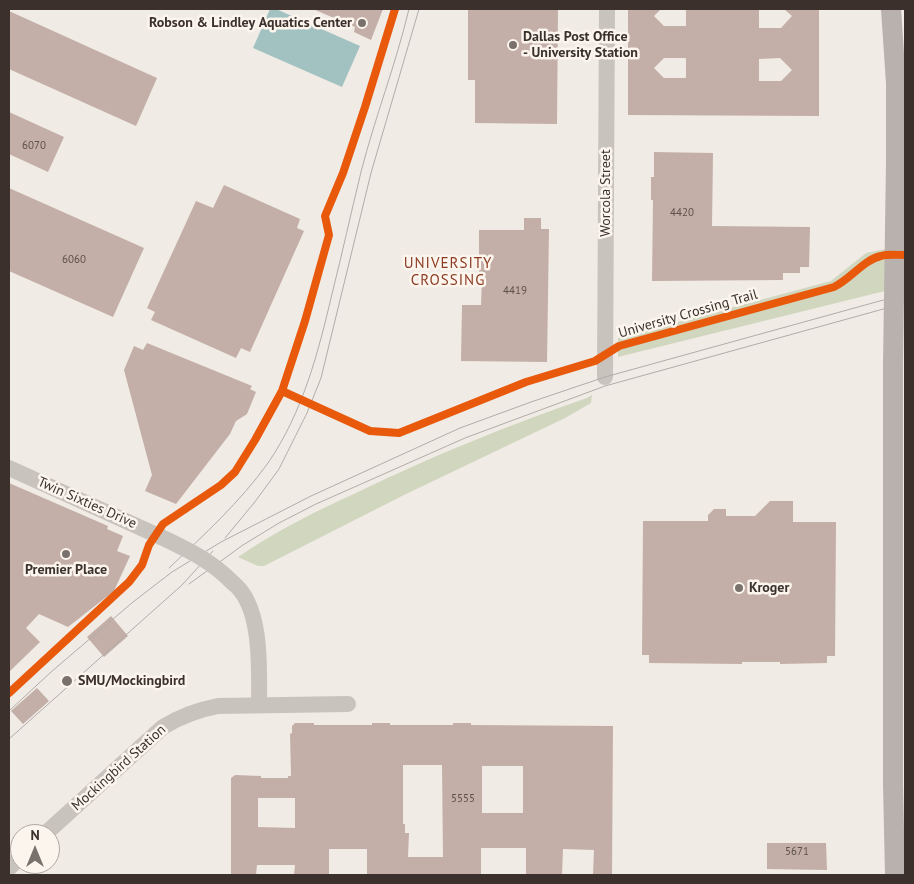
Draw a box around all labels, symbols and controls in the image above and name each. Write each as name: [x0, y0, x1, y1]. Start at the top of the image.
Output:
place label: Robson & Lindley Aquatics Center: [149, 15, 352, 31]
marker: Robson & Lindley Aquatics Center: [356, 17, 368, 29]
place label: Dallas Post Office - University Station: [523, 29, 638, 62]
marker: Dallas Post Office - University Station: [507, 39, 519, 51]
house number: 6070: [22, 139, 46, 153]
street label: Worcola Street: [598, 149, 614, 237]
house number: 4420: [670, 206, 694, 220]
house number: 6060: [62, 253, 86, 267]
district label: UNIVERSITY CROSSING: [402, 255, 494, 290]
house number: 4419: [503, 284, 527, 298]
street label: University Crossing Trail: [616, 286, 760, 342]
street label: Twin Sixties Drive: [35, 474, 139, 532]
marker: Premier Place: [60, 548, 72, 560]
place label: Premier Place: [25, 562, 107, 578]
place label: Kroger: [749, 580, 789, 596]
marker: Kroger: [733, 582, 745, 594]
place label: SMU/Mockingbird: [78, 673, 185, 689]
marker: SMU/Mockingbird: [60, 674, 74, 688]
street label: Mockingbird Station: [69, 721, 169, 815]
house number: 5555: [451, 792, 475, 806]
north arrow: [10, 824, 60, 874]
text: N: [30, 826, 40, 844]
house number: 5671: [785, 845, 809, 859]

